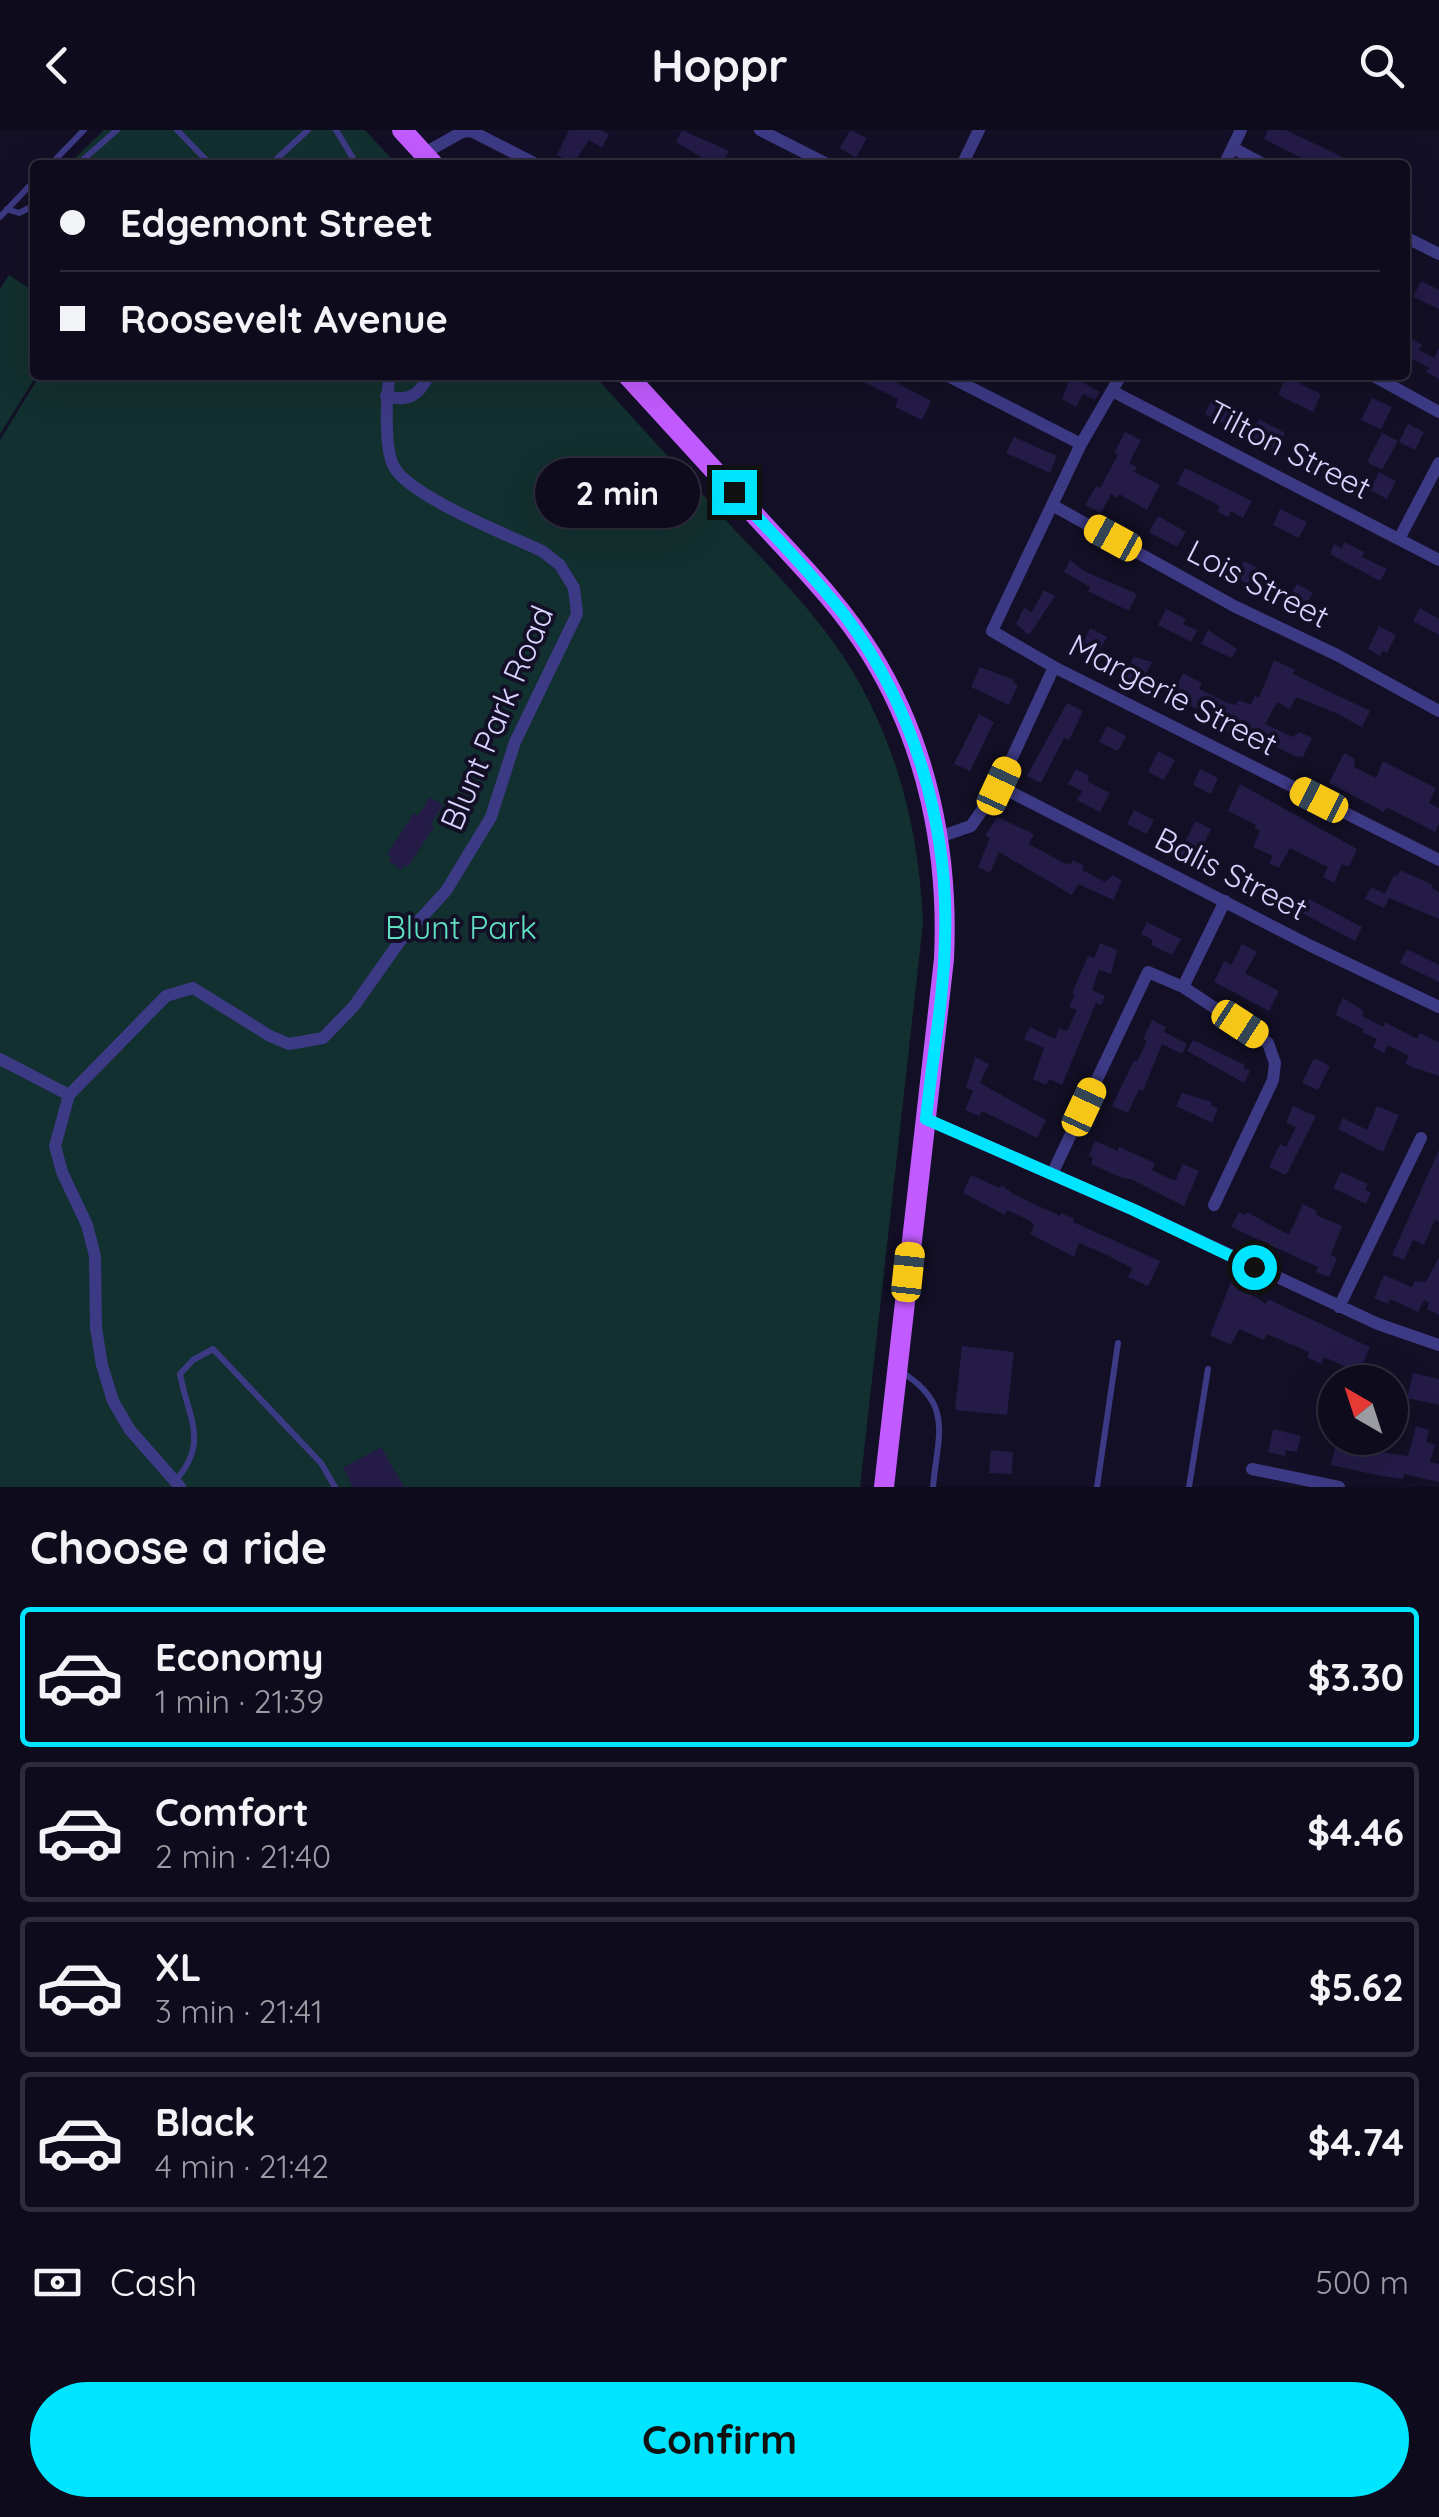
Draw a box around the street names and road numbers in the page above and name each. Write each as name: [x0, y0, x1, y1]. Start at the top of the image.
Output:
street label: Tilton Street: [1201, 391, 1378, 507]
street label: Lois Street: [1181, 530, 1336, 636]
street label: Blunt Park Road: [431, 599, 561, 836]
street label: Margerie Street: [1063, 624, 1284, 764]
street label: Balis Street: [1149, 818, 1314, 929]

